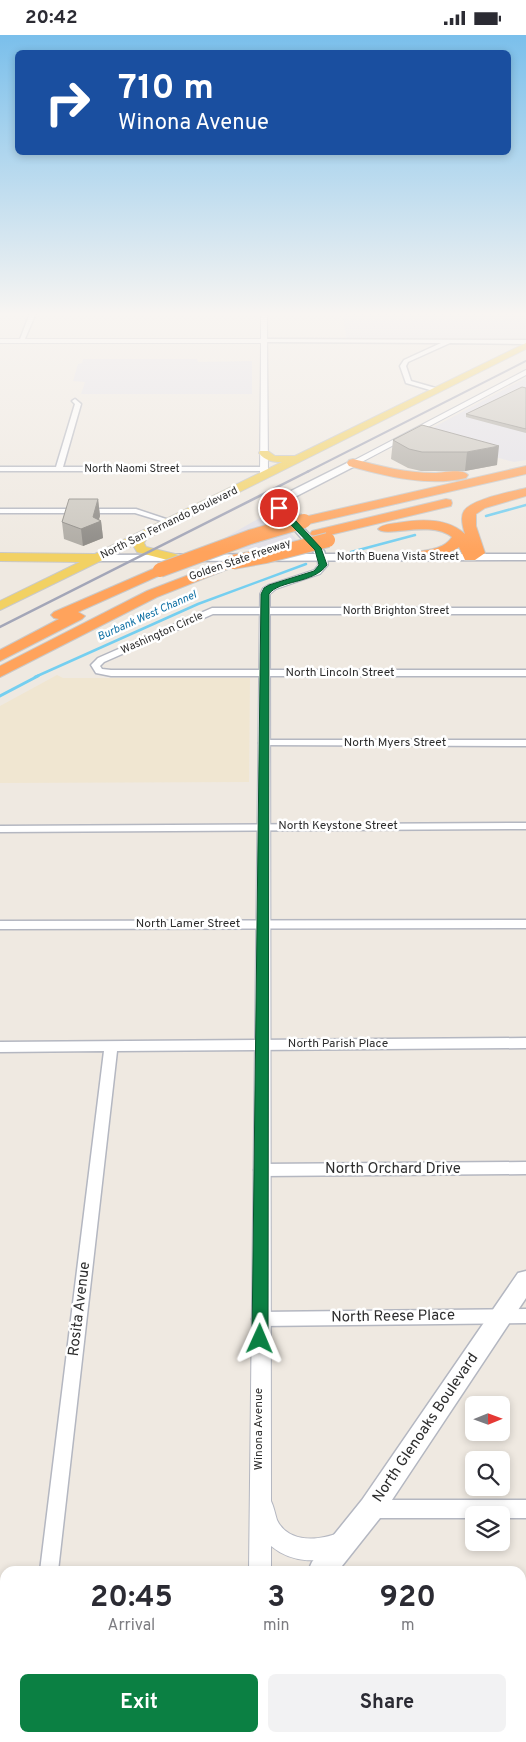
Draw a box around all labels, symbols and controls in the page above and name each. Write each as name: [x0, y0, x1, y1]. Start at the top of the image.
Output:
text: 20:42: [25, 6, 78, 30]
text: 710 m: [118, 67, 214, 111]
icon: right: [35, 70, 100, 135]
text: Winona Avenue: [118, 110, 269, 137]
street label: North Naomi Street: [84, 462, 180, 476]
street label: North San Fernando Boulevard: [98, 484, 240, 562]
pin: [258, 487, 300, 529]
icon: arrive: [265, 494, 293, 522]
street label: Golden State Freeway: [187, 536, 293, 584]
street label: North Buena Vista Street: [337, 550, 459, 564]
water label: Burbank West Channel: [95, 587, 200, 644]
street label: North Brighton Street: [343, 604, 449, 618]
street label: Washington Circle: [119, 609, 205, 657]
street label: North Lincoln Street: [285, 665, 395, 681]
street label: North Myers Street: [344, 735, 446, 751]
street label: North Keystone Street: [278, 818, 398, 834]
street label: North Lamer Street: [136, 916, 240, 932]
street label: North Parish Place: [288, 1036, 388, 1052]
street label: North Orchard Drive: [325, 1160, 461, 1179]
street label: Rosita Avenue: [65, 1261, 95, 1357]
street label: North Reese Place: [331, 1306, 455, 1328]
position arrow: [233, 1312, 285, 1364]
street label: North Glenoaks Boulevard: [369, 1350, 483, 1506]
street label: Winona Avenue: [251, 1388, 267, 1470]
north arrow: [465, 1396, 510, 1441]
map controls: [465, 1396, 510, 1551]
button: search: [465, 1451, 510, 1496]
button: layers: [465, 1506, 510, 1551]
text: 20:45: [90, 1580, 173, 1617]
text: 3: [267, 1580, 285, 1617]
text: 920: [380, 1580, 436, 1617]
text: Arrival: [108, 1616, 155, 1636]
text: min: [263, 1616, 290, 1636]
text: m: [401, 1616, 415, 1636]
button: Exit: [20, 1674, 258, 1732]
button: Share: [268, 1674, 506, 1732]

